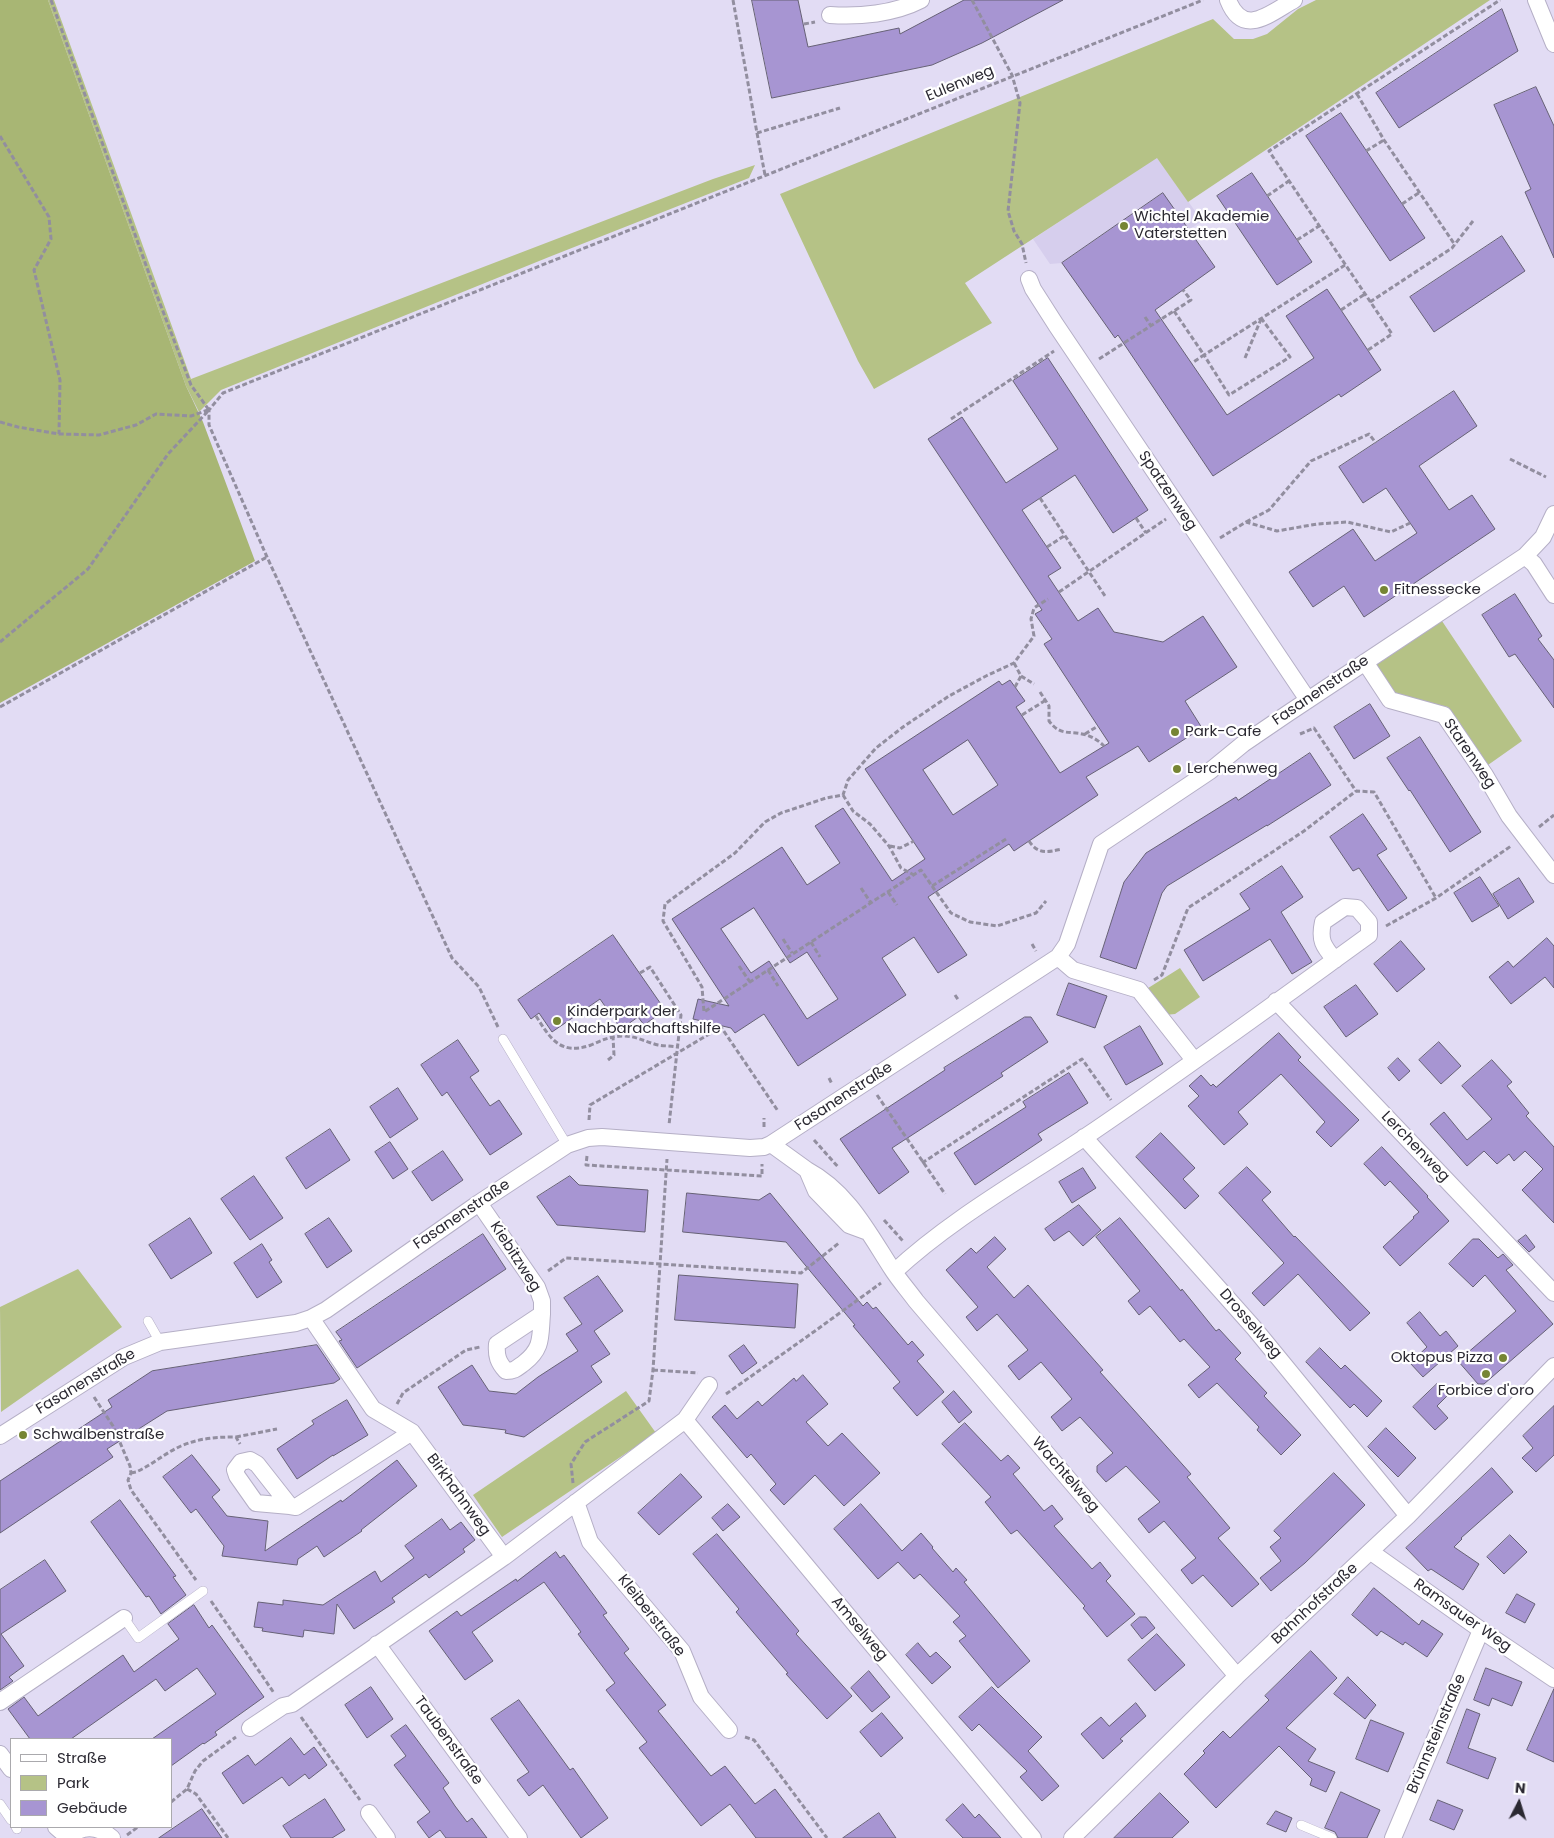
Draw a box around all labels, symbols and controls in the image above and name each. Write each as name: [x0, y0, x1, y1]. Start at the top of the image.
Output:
street label: Eulenweg: [923, 62, 997, 106]
place label: Wichtel Akademie Vaterstetten: [1134, 208, 1269, 243]
marker: Wichtel Akademie Vaterstetten: [1118, 220, 1130, 232]
street label: Spatzenweg: [1134, 448, 1200, 534]
place label: Fitnessecke: [1394, 581, 1481, 599]
marker: Fitnessecke: [1378, 584, 1390, 596]
street label: Fasanenstraße: [1269, 652, 1373, 730]
street label: Starenweg: [1439, 716, 1499, 792]
place label: Park-Cafe: [1185, 723, 1261, 741]
marker: Park-Cafe: [1169, 726, 1181, 738]
place label: Lerchenweg: [1187, 760, 1278, 778]
marker: Lerchenweg: [1171, 763, 1183, 775]
place label: Kinderpark der Nachbarachaftshilfe: [567, 1003, 721, 1038]
marker: Kinderpark der Nachbarachaftshilfe: [551, 1015, 563, 1027]
street label: Fasanenstraße: [792, 1059, 896, 1135]
street label: Lerchenweg: [1377, 1108, 1453, 1186]
street label: Fasanenstraße: [410, 1176, 514, 1254]
street label: Kiebitzweg: [486, 1219, 544, 1295]
street label: Drosselweg: [1215, 1286, 1285, 1362]
street label: Fasanenstraße: [33, 1345, 139, 1419]
place label: Oktopus Pizza: [1391, 1349, 1493, 1367]
marker: Oktopus Pizza: [1497, 1352, 1509, 1364]
marker: Forbice d'oro: [1480, 1368, 1492, 1380]
place label: Forbice d'oro: [1438, 1382, 1534, 1400]
place label: Schwalbenstraße: [33, 1426, 164, 1444]
marker: Schwalbenstraße: [17, 1429, 29, 1441]
street label: Wachtelweg: [1027, 1434, 1103, 1516]
street label: Birkhahnweg: [422, 1451, 494, 1539]
street label: Bahnhofstraße: [1268, 1559, 1362, 1649]
street label: Kleiberstraße: [613, 1571, 689, 1661]
street label: Ramsauer Weg: [1410, 1576, 1514, 1656]
street label: Amselweg: [827, 1593, 891, 1665]
street label: Brünnsteinstraße: [1404, 1672, 1470, 1796]
street label: Taubenstraße: [410, 1693, 486, 1789]
legend: [10, 1738, 172, 1828]
text: Straße: [57, 1747, 107, 1768]
text: Park: [57, 1772, 89, 1793]
north arrow: [1494, 1778, 1544, 1828]
text: N: [1514, 1778, 1526, 1798]
text: Gebäude: [57, 1797, 127, 1818]

